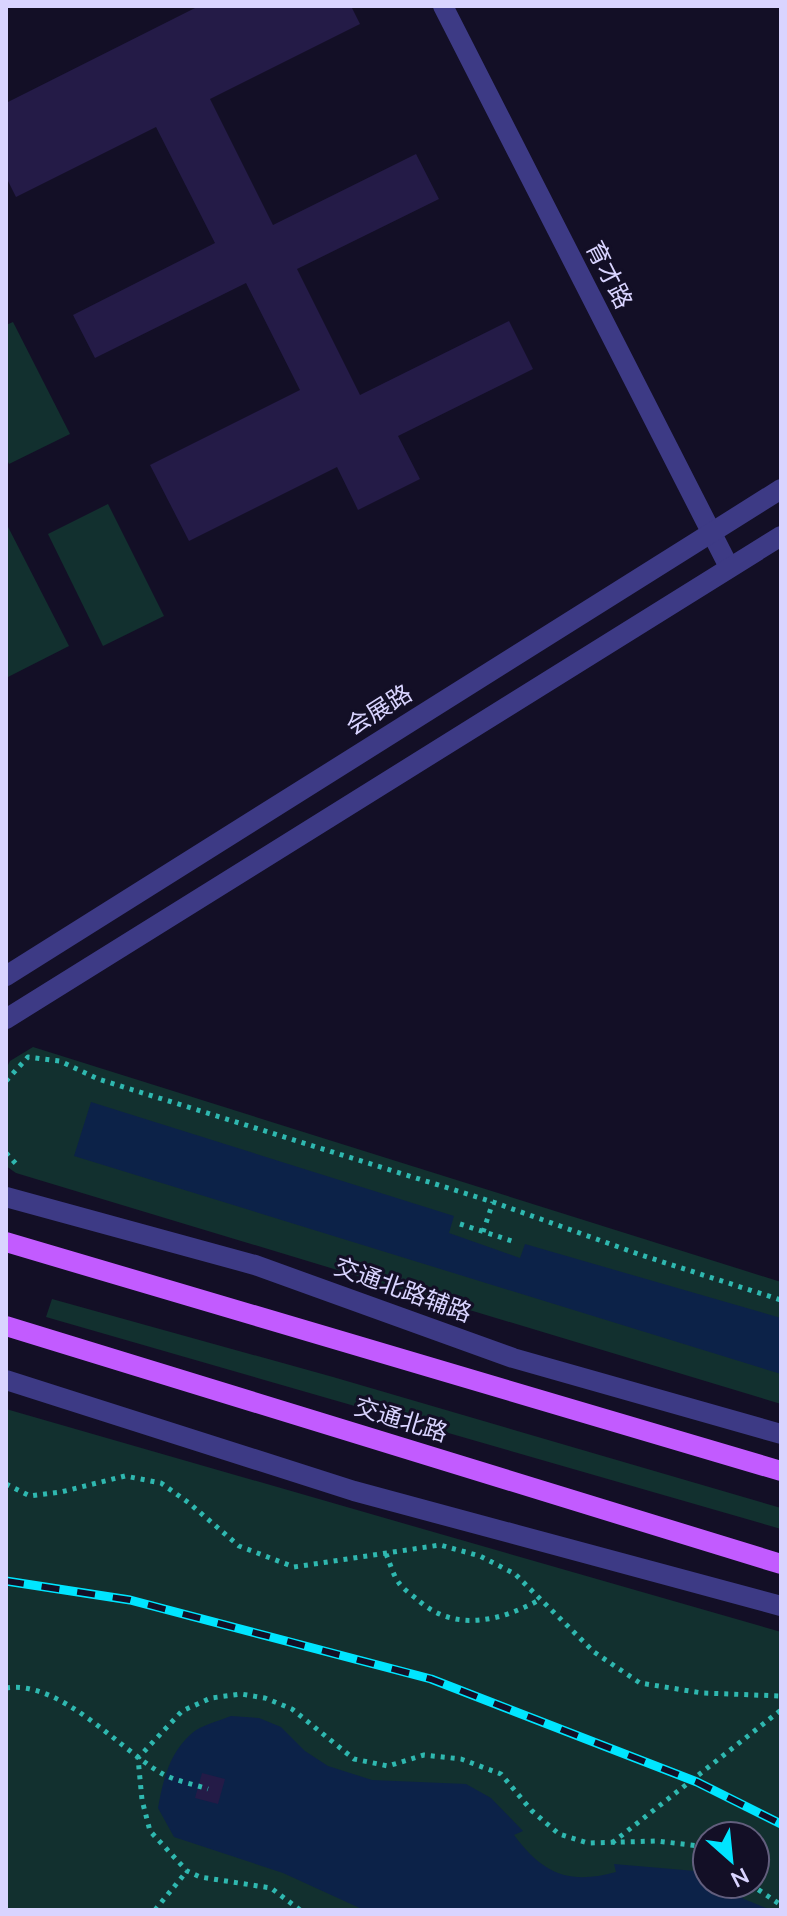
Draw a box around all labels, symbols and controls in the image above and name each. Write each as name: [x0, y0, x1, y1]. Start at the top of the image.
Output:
street label: 育才路: [578, 236, 640, 314]
street label: 会展路: [340, 677, 418, 743]
street label: 交通北路辅路: [330, 1250, 476, 1330]
street label: 交通北路: [350, 1391, 452, 1449]
north arrow: [691, 1820, 771, 1900]
text: N: [725, 1860, 754, 1894]

